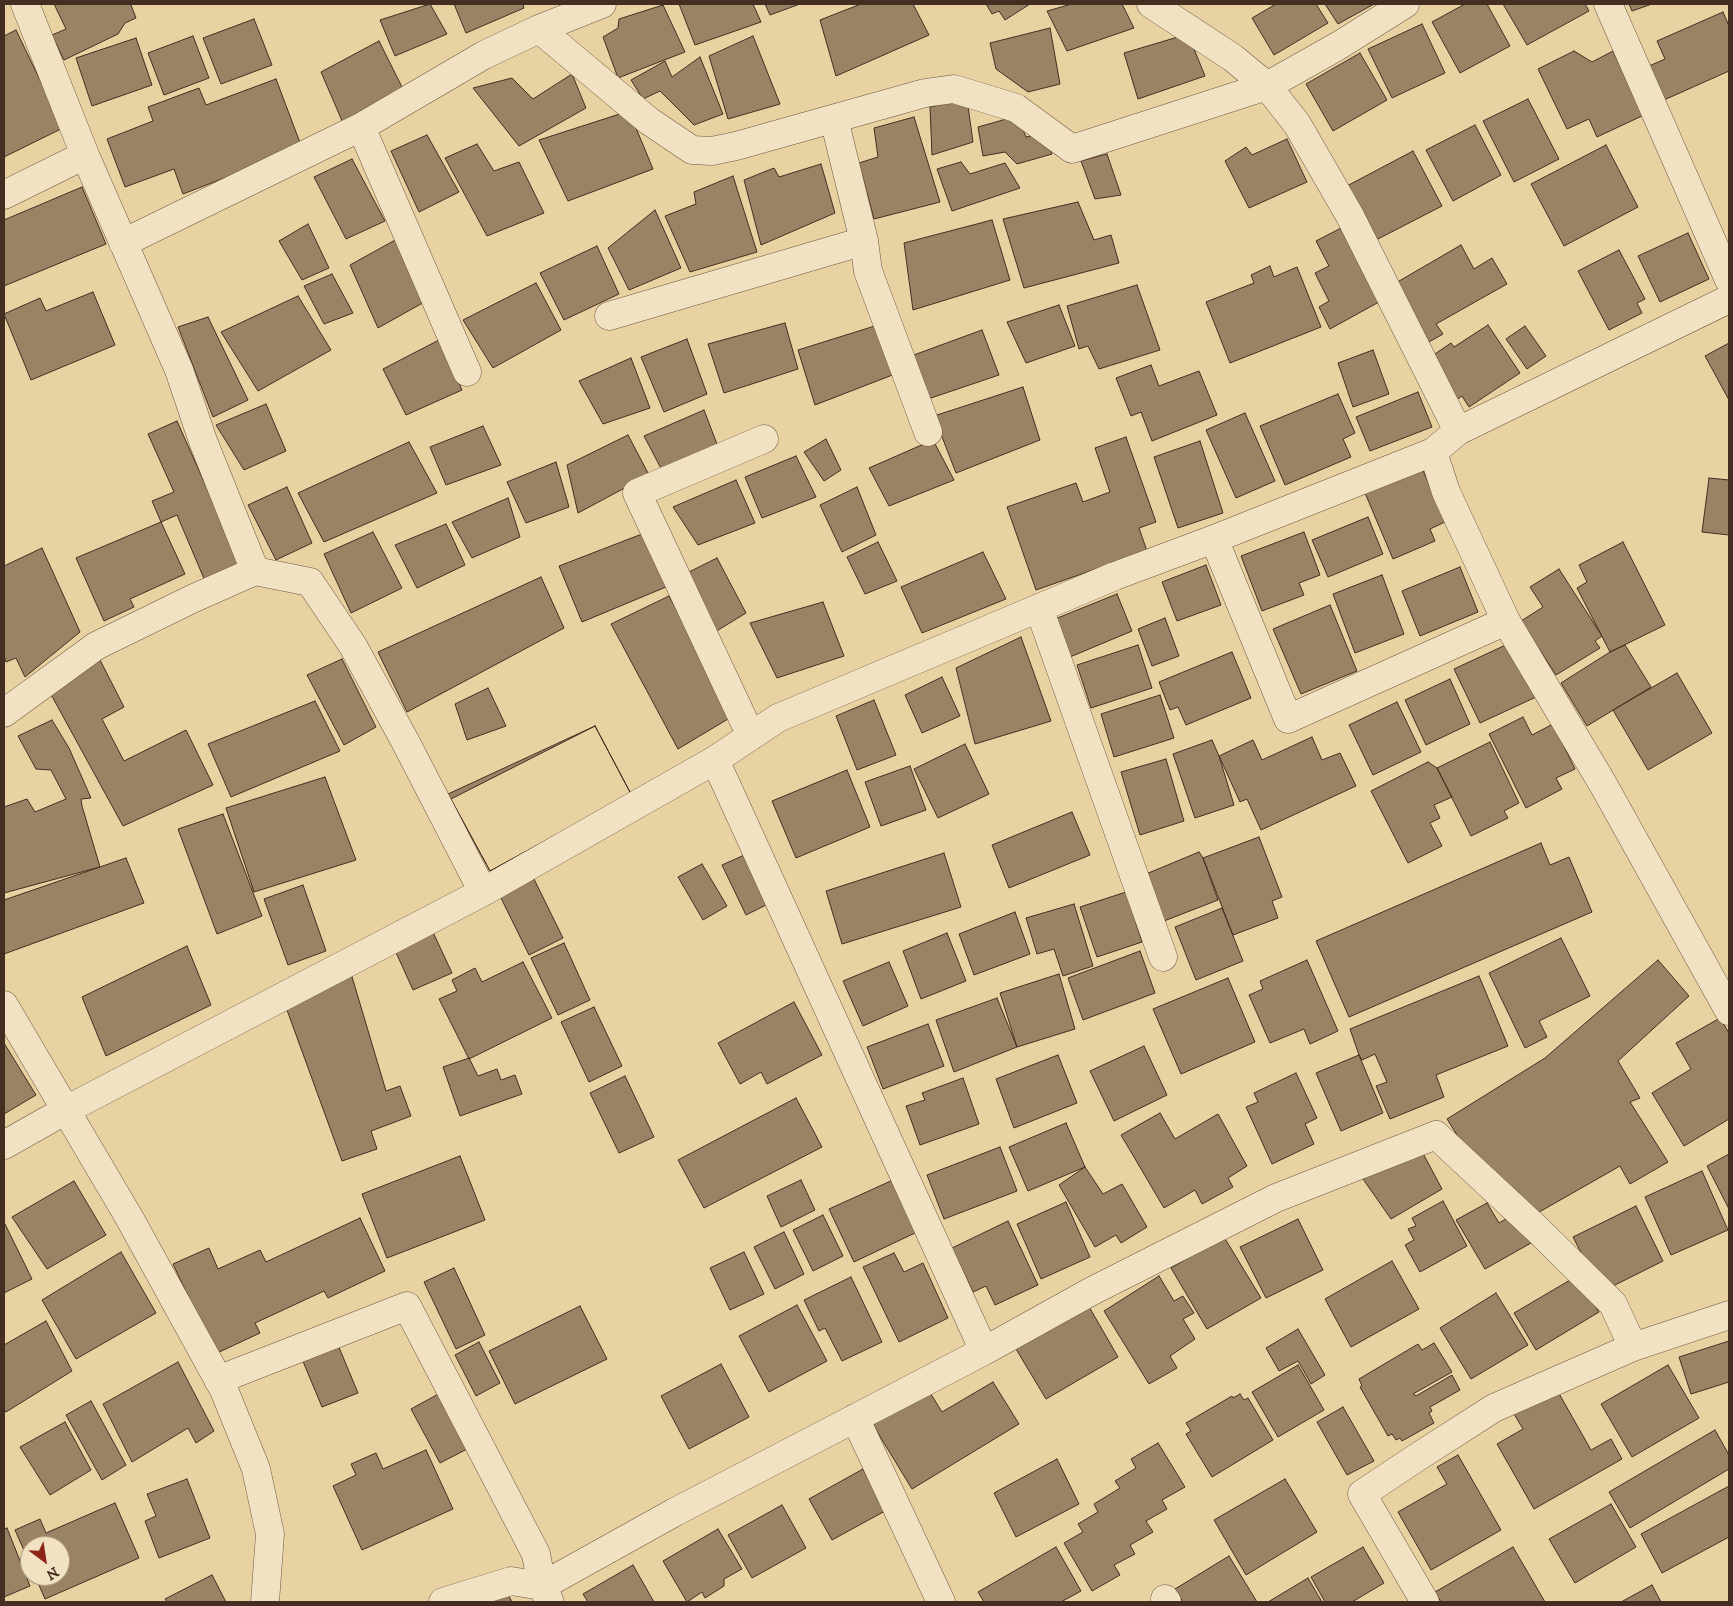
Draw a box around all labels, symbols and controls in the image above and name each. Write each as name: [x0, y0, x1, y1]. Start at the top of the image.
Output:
north arrow: [20, 1536, 70, 1586]
text: N: [43, 1562, 62, 1584]

